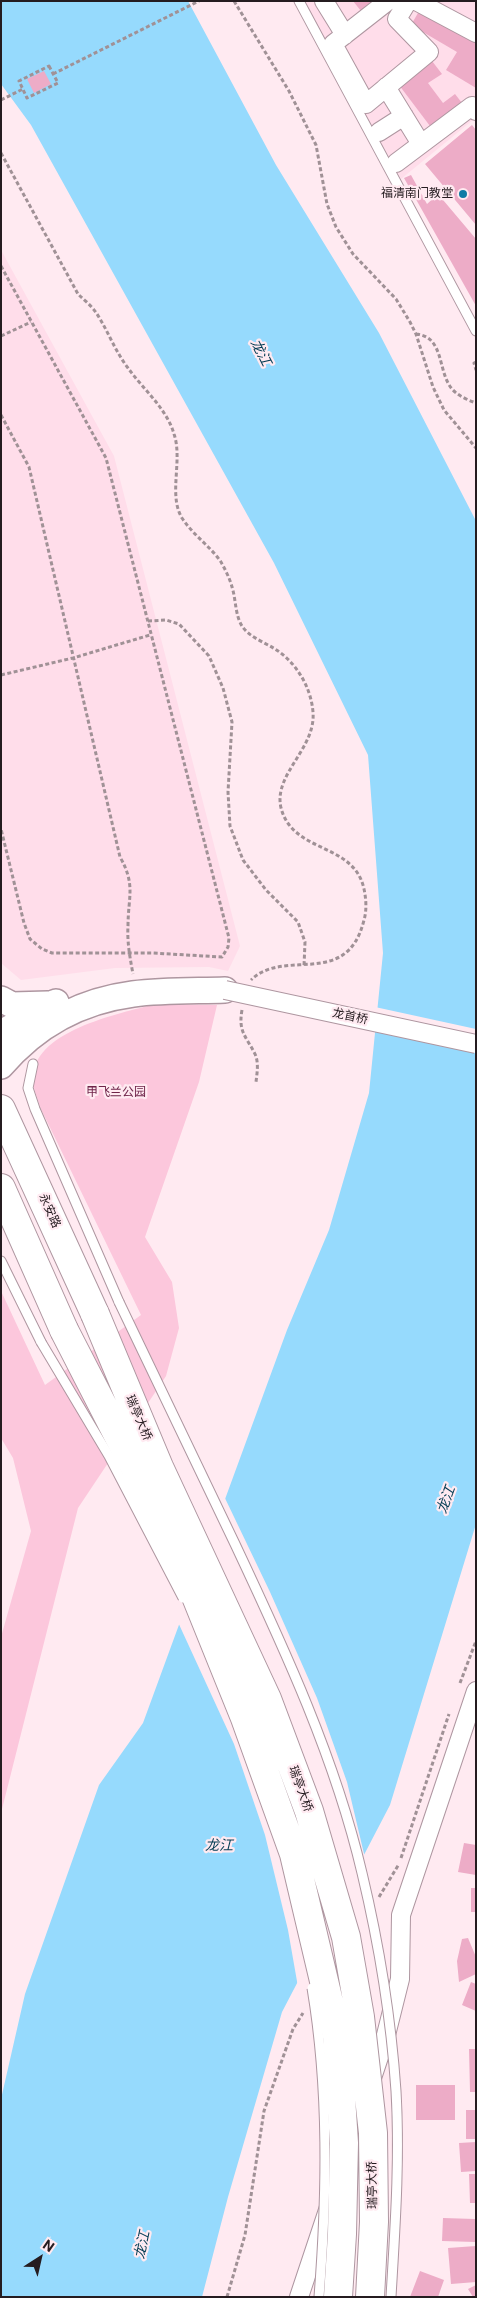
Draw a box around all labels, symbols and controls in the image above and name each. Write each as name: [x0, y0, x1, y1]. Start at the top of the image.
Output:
place label: 福清南门教堂: [381, 187, 453, 201]
marker: 福清南门教堂: [457, 188, 469, 200]
water label: 龙江: [246, 337, 274, 369]
street label: 龙首桥: [331, 1006, 369, 1028]
park label: 甲飞兰公园: [86, 1086, 146, 1100]
street label: 永安路: [35, 1192, 63, 1230]
street label: 瑞亭大桥: [122, 1393, 154, 1443]
water label: 龙江: [434, 1484, 460, 1516]
street label: 瑞亭大桥: [285, 1764, 315, 1814]
water label: 龙江: [205, 1838, 233, 1854]
street label: 瑞亭大桥: [365, 2161, 381, 2209]
water label: 龙江: [132, 2230, 154, 2260]
north arrow: [15, 2233, 65, 2283]
text: N: [40, 2236, 57, 2255]

